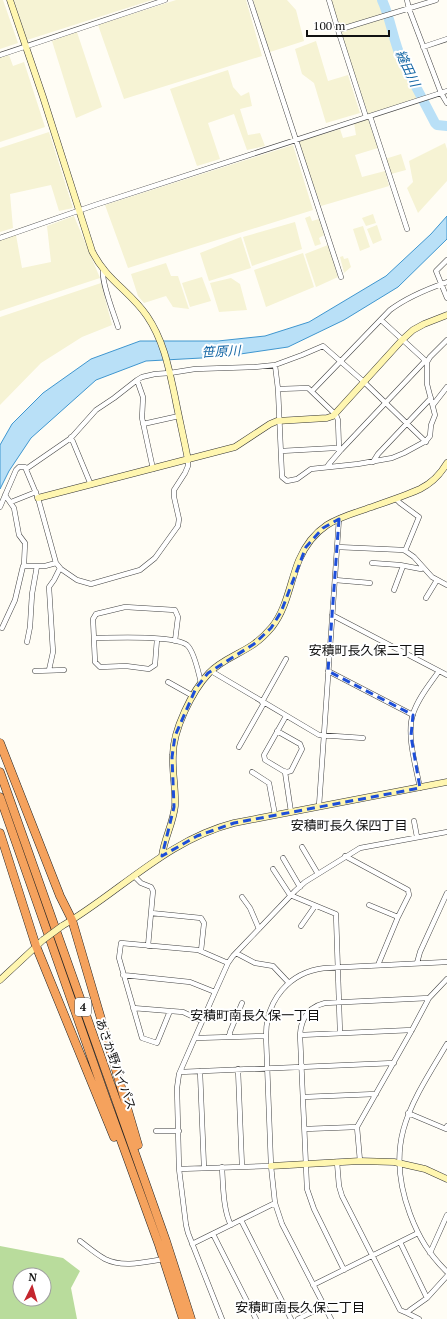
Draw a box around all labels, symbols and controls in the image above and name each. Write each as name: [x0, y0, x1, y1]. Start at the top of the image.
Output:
scale bar: [307, 12, 389, 38]
text: 100 m: [313, 18, 346, 33]
water label: 縫田川: [392, 47, 425, 91]
water label: 笹原川: [201, 341, 243, 361]
district label: 安積町長久保二丁目: [308, 641, 426, 659]
district label: 安積町長久保四丁目: [290, 816, 408, 834]
road number: 4: [75, 998, 91, 1016]
district label: 安積町南長久保一丁目: [190, 1006, 320, 1024]
street label: あさか野バイパス: [93, 1016, 139, 1112]
north arrow: [12, 1267, 52, 1307]
text: N: [28, 1270, 38, 1284]
district label: 安積町南長久保二丁目: [235, 1298, 365, 1316]

